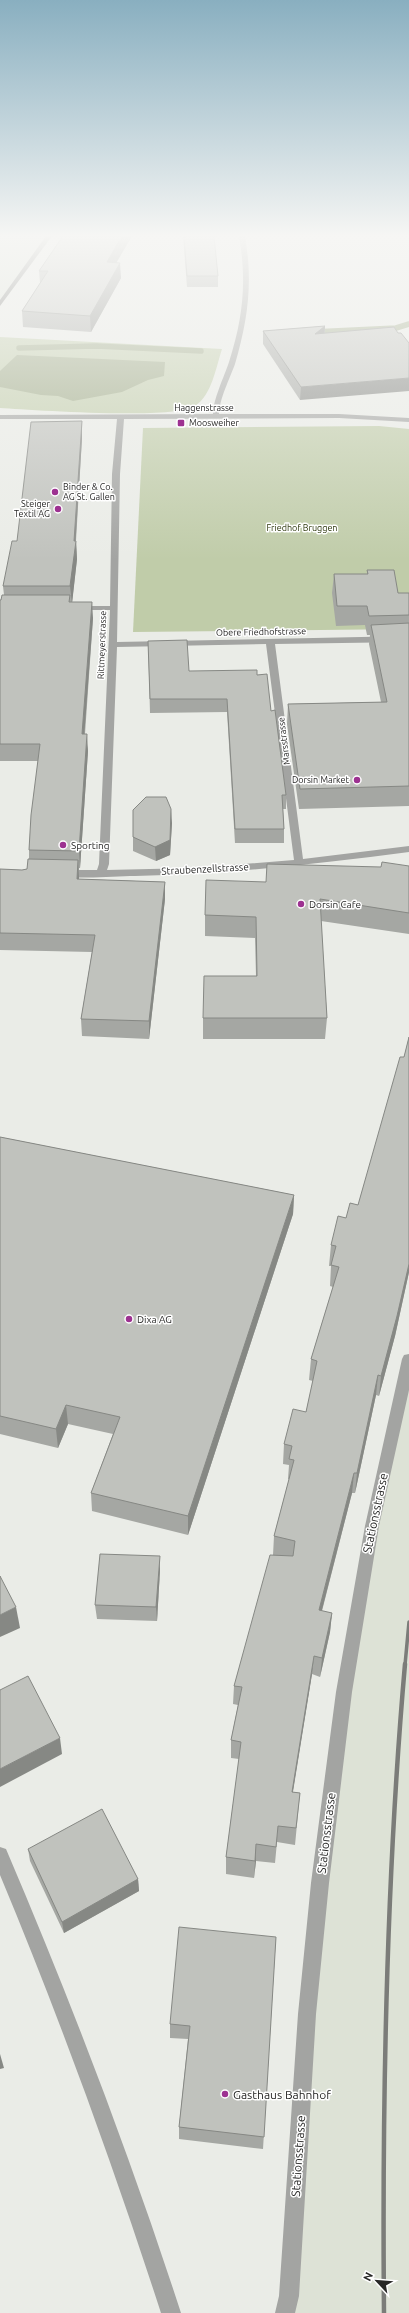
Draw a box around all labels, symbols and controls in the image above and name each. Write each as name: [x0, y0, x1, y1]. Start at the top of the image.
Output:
street label: Haggenstrasse: [174, 403, 234, 413]
marker: Moosweiher: [176, 418, 186, 428]
place label: Moosweiher: [189, 418, 239, 428]
place label: Binder & Co. AG St. Gallen: [63, 482, 115, 502]
marker: Binder & Co. AG St. Gallen: [50, 487, 60, 497]
place label: Steiger Textil AG: [14, 499, 51, 519]
marker: Steiger Textil AG: [53, 504, 63, 514]
park label: Friedhof Bruggen: [266, 523, 338, 533]
street label: Rittmeyerstrasse: [96, 611, 108, 679]
street label: Obere Friedhofstrasse: [216, 626, 306, 638]
street label: Marsstrasse: [276, 717, 292, 765]
place label: Dorsin Market: [292, 775, 349, 785]
marker: Dorsin Market: [352, 775, 362, 785]
marker: Sporting: [58, 840, 68, 850]
place label: Sporting: [71, 840, 110, 851]
street label: Straubenzellstrasse: [161, 861, 249, 877]
marker: Dorsin Cafe: [296, 899, 306, 909]
place label: Dorsin Cafe: [309, 899, 361, 910]
marker: Dixa AG: [124, 1314, 134, 1324]
place label: Dixa AG: [137, 1314, 172, 1325]
street label: Stationsstrasse: [360, 1472, 390, 1554]
street label: Stationsstrasse: [315, 1792, 337, 1874]
place label: Gasthaus Bahnhof: [233, 2088, 331, 2101]
marker: Gasthaus Bahnhof: [220, 2089, 230, 2099]
street label: Stationsstrasse: [289, 2115, 307, 2197]
north arrow: [357, 2261, 397, 2301]
text: N: [361, 2270, 375, 2283]

